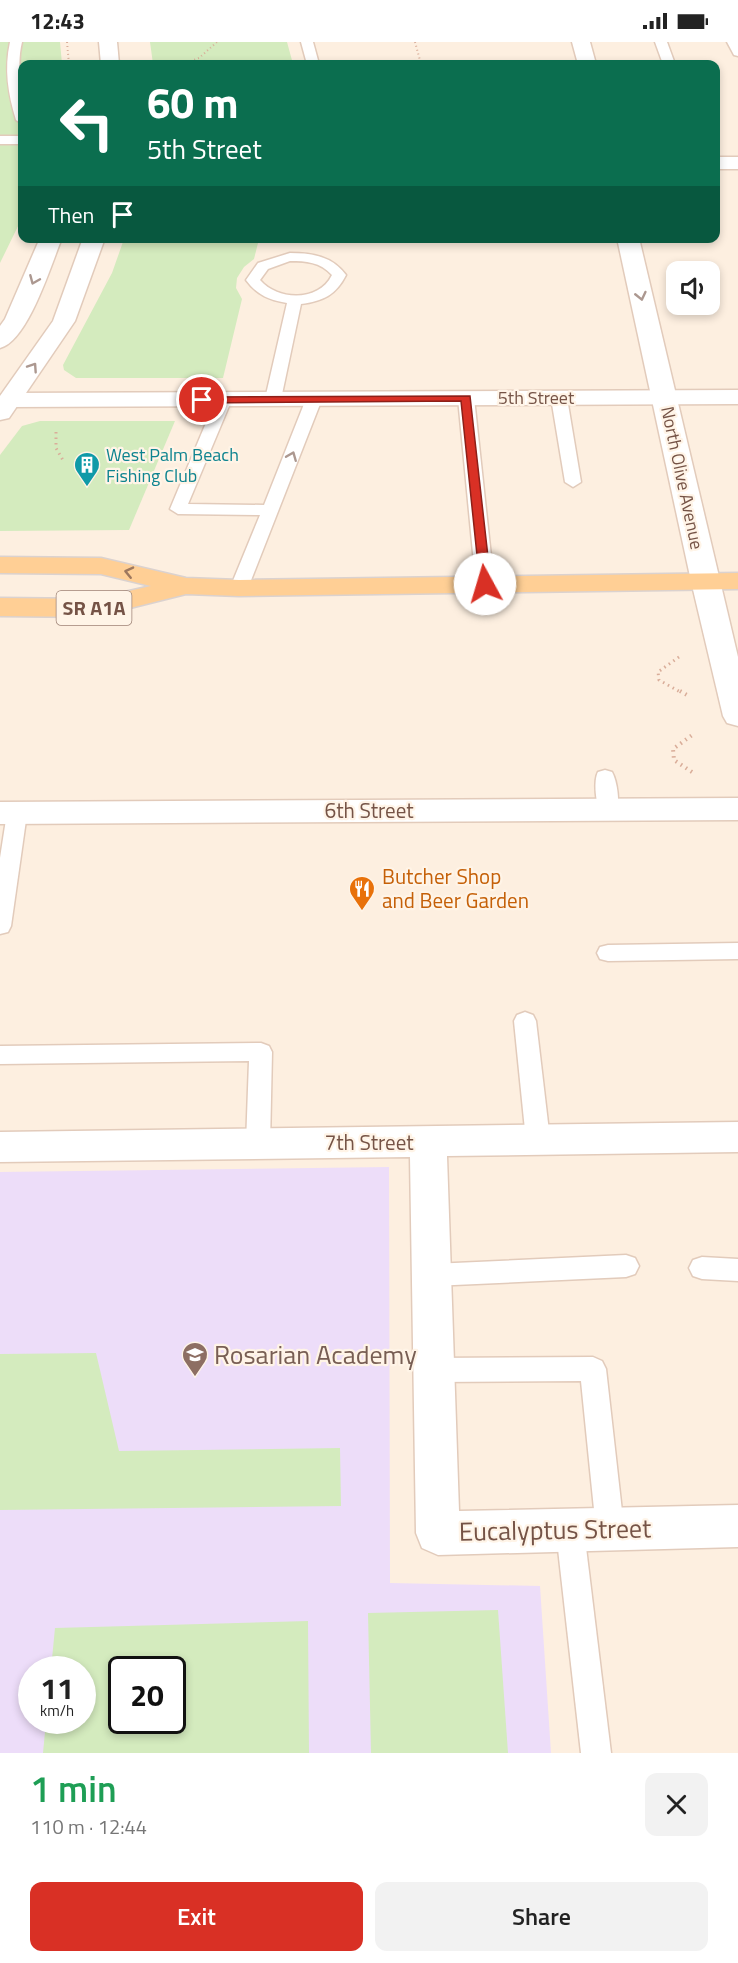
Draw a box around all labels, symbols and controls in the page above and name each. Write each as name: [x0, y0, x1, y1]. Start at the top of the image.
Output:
text: 12:43: [30, 4, 85, 38]
text: 60 m: [147, 70, 239, 134]
icon: left: [48, 84, 126, 162]
text: 5th Street: [147, 128, 262, 169]
text: Then: [48, 198, 94, 232]
icon: arrive: [106, 198, 139, 231]
map controls: [666, 261, 720, 315]
button: sound: [666, 261, 720, 315]
one-way arrow: [29, 274, 41, 285]
one-way arrow: [634, 290, 647, 300]
one-way arrow: [26, 363, 37, 374]
pin: [176, 374, 227, 425]
icon: arrive: [185, 383, 218, 416]
street label: 5th Street: [498, 384, 575, 411]
street label: North Olive Avenue: [654, 404, 711, 552]
place label: West Palm Beach Fishing Club: [106, 441, 239, 489]
building icon: West Palm Beach Fishing Club: [72, 450, 102, 488]
one-way arrow: [285, 451, 297, 462]
position arrow: [453, 552, 517, 616]
one-way arrow: [124, 567, 134, 580]
road number: SR A1A: [56, 591, 132, 625]
street label: 6th Street: [324, 794, 414, 826]
place label: Butcher Shop and Beer Garden: [382, 860, 529, 916]
restaurant icon: Butcher Shop and Beer Garden: [347, 874, 377, 912]
street label: 7th Street: [324, 1126, 414, 1158]
place label: Rosarian Academy: [214, 1335, 417, 1374]
school or university icon: Rosarian Academy: [180, 1340, 210, 1378]
street label: Eucalyptus Street: [459, 1508, 651, 1551]
speed limit sign: 20: [108, 1656, 186, 1734]
text: 11: [40, 1665, 74, 1711]
text: km/h: [40, 1699, 74, 1722]
text: 1 min: [30, 1761, 117, 1816]
button: close: [645, 1773, 708, 1836]
text: 110 m · 12:44: [30, 1811, 147, 1842]
button: Exit: [30, 1882, 363, 1951]
button: Share: [375, 1882, 708, 1951]

